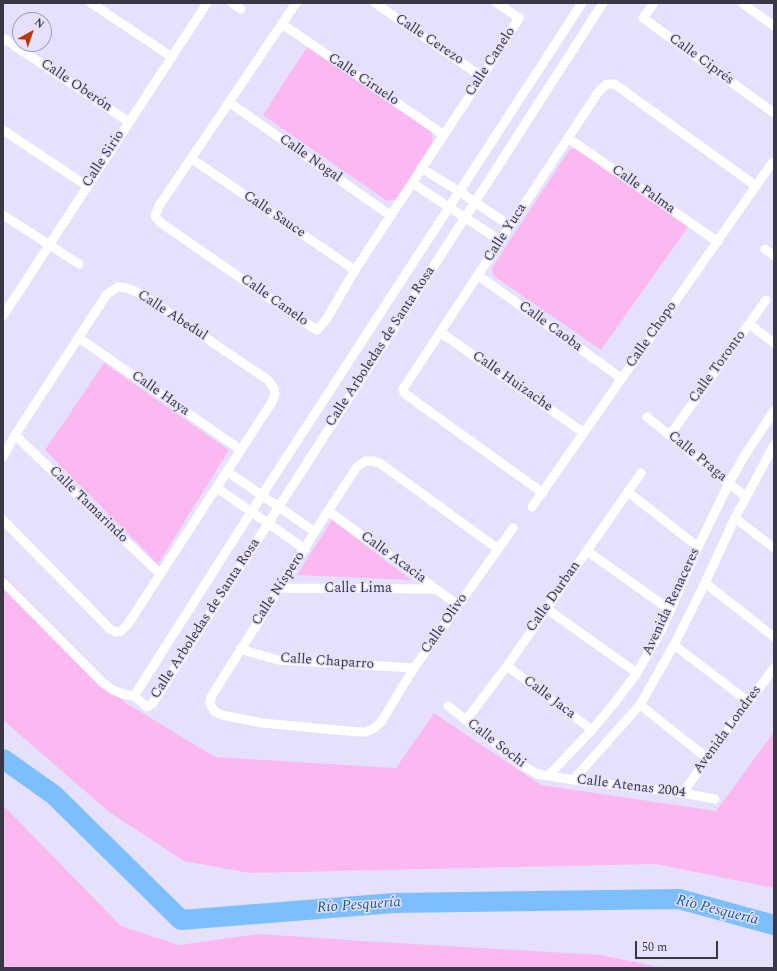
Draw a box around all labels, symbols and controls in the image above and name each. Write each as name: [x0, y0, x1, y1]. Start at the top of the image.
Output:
street label: Calle Cerezo: [392, 11, 466, 69]
north arrow: [12, 12, 52, 52]
text: N: [30, 14, 48, 33]
street label: Calle Canelo: [462, 24, 520, 100]
street label: Calle Ciprés: [665, 31, 737, 89]
street label: Calle Ciruelo: [324, 50, 402, 110]
street label: Calle Oberón: [37, 56, 115, 116]
street label: Calle Sirio: [79, 127, 129, 191]
street label: Calle Nogal: [275, 131, 345, 187]
street label: Calle Palma: [608, 162, 678, 218]
street label: Calle Sauce: [240, 188, 308, 242]
street label: Calle Yuca: [481, 201, 531, 265]
street label: Calle Arboledas de Santa Rosa: [323, 264, 439, 430]
street label: Calle Canelo: [237, 271, 311, 331]
street label: Calle Abedul: [134, 287, 210, 345]
street label: Calle Caoba: [515, 298, 585, 356]
street label: Calle Chopo: [623, 299, 681, 371]
street label: Calle Toronto: [686, 327, 750, 407]
street label: Calle Huizache: [469, 348, 555, 416]
street label: Calle Haya: [128, 368, 192, 420]
street label: Calle Praga: [664, 428, 730, 486]
street label: Calle Tamarindo: [45, 463, 131, 547]
street label: Calle Acacia: [357, 529, 429, 587]
street label: Calle Arboledas de Santa Rosa: [148, 536, 264, 702]
street label: Avenida Renaceres: [640, 545, 704, 659]
street label: Calle Níspero: [249, 549, 309, 629]
street label: Calle Durban: [523, 558, 585, 636]
street label: Calle Lima: [324, 581, 392, 597]
street label: Calle Olivo: [418, 591, 472, 657]
street label: Calle Chaparro: [279, 650, 375, 674]
street label: Calle Jaca: [520, 673, 578, 723]
street label: Avenida Londres: [690, 683, 766, 777]
street label: Calle Sochi: [463, 716, 529, 772]
street label: Calle Atenas 2004: [576, 772, 686, 802]
water label: Río Pesquería: [674, 892, 760, 930]
water label: Río Pesquería: [316, 894, 402, 918]
scale bar: [637, 933, 720, 959]
text: 50 m: [642, 938, 667, 957]

